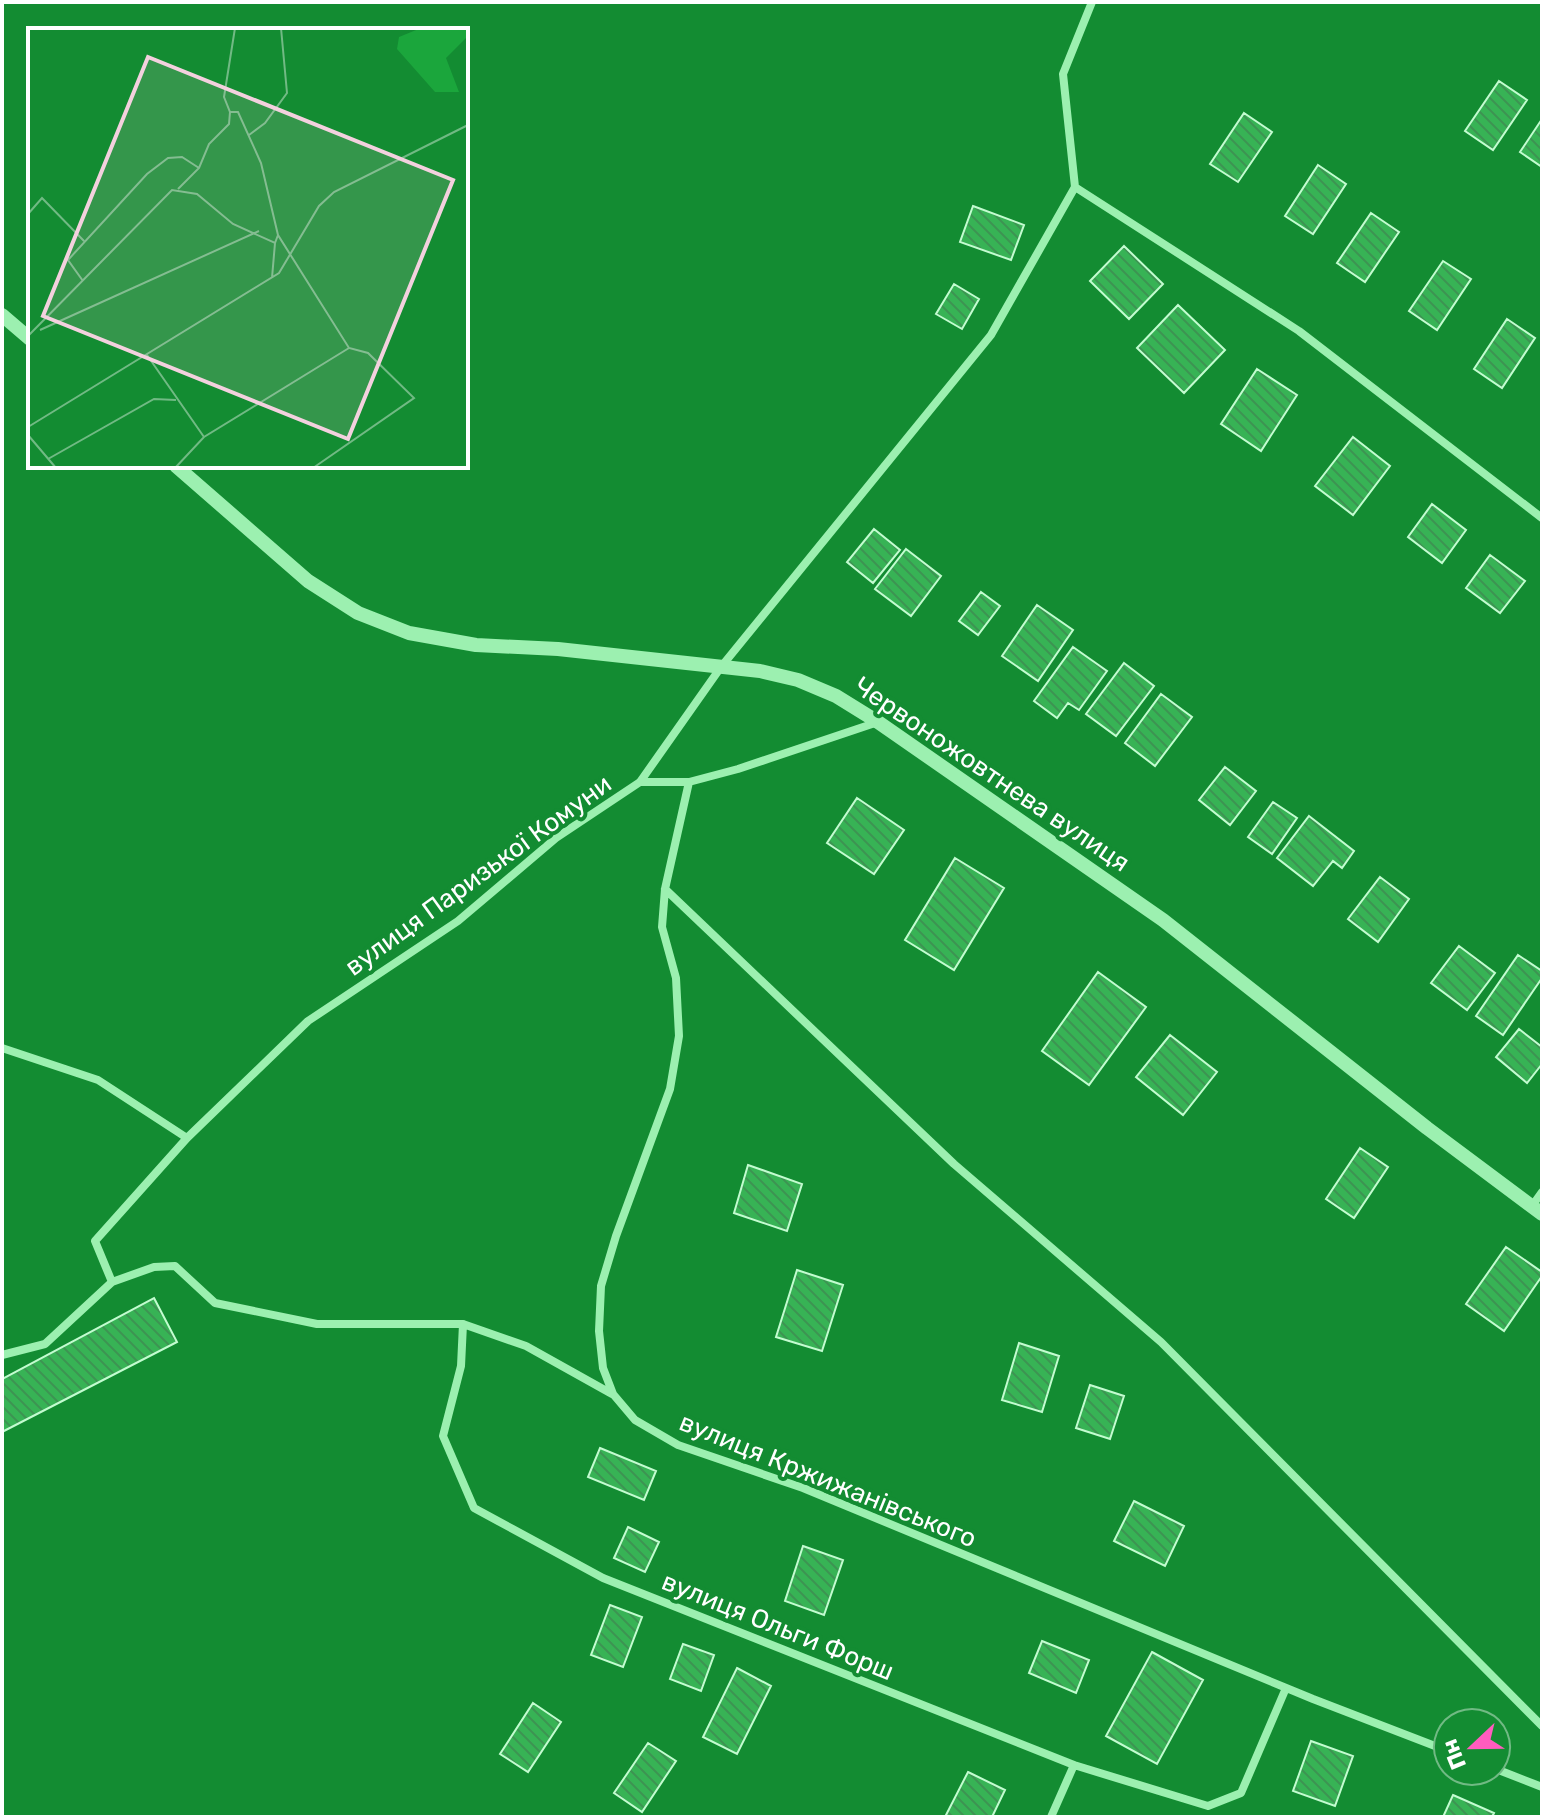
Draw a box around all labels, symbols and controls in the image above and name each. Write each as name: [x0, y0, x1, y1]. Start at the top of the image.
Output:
inset map: [28, 28, 468, 468]
street label: Червоножовтнева вулиця: [848, 670, 1135, 878]
street label: вулиця Паризької Комуни: [339, 768, 617, 982]
street label: вулиця Кржижанівського: [675, 1407, 981, 1554]
street label: вулиця Ольги Форш: [657, 1566, 898, 1687]
north arrow: [1432, 1707, 1512, 1787]
text: Пн: [1436, 1735, 1472, 1773]

